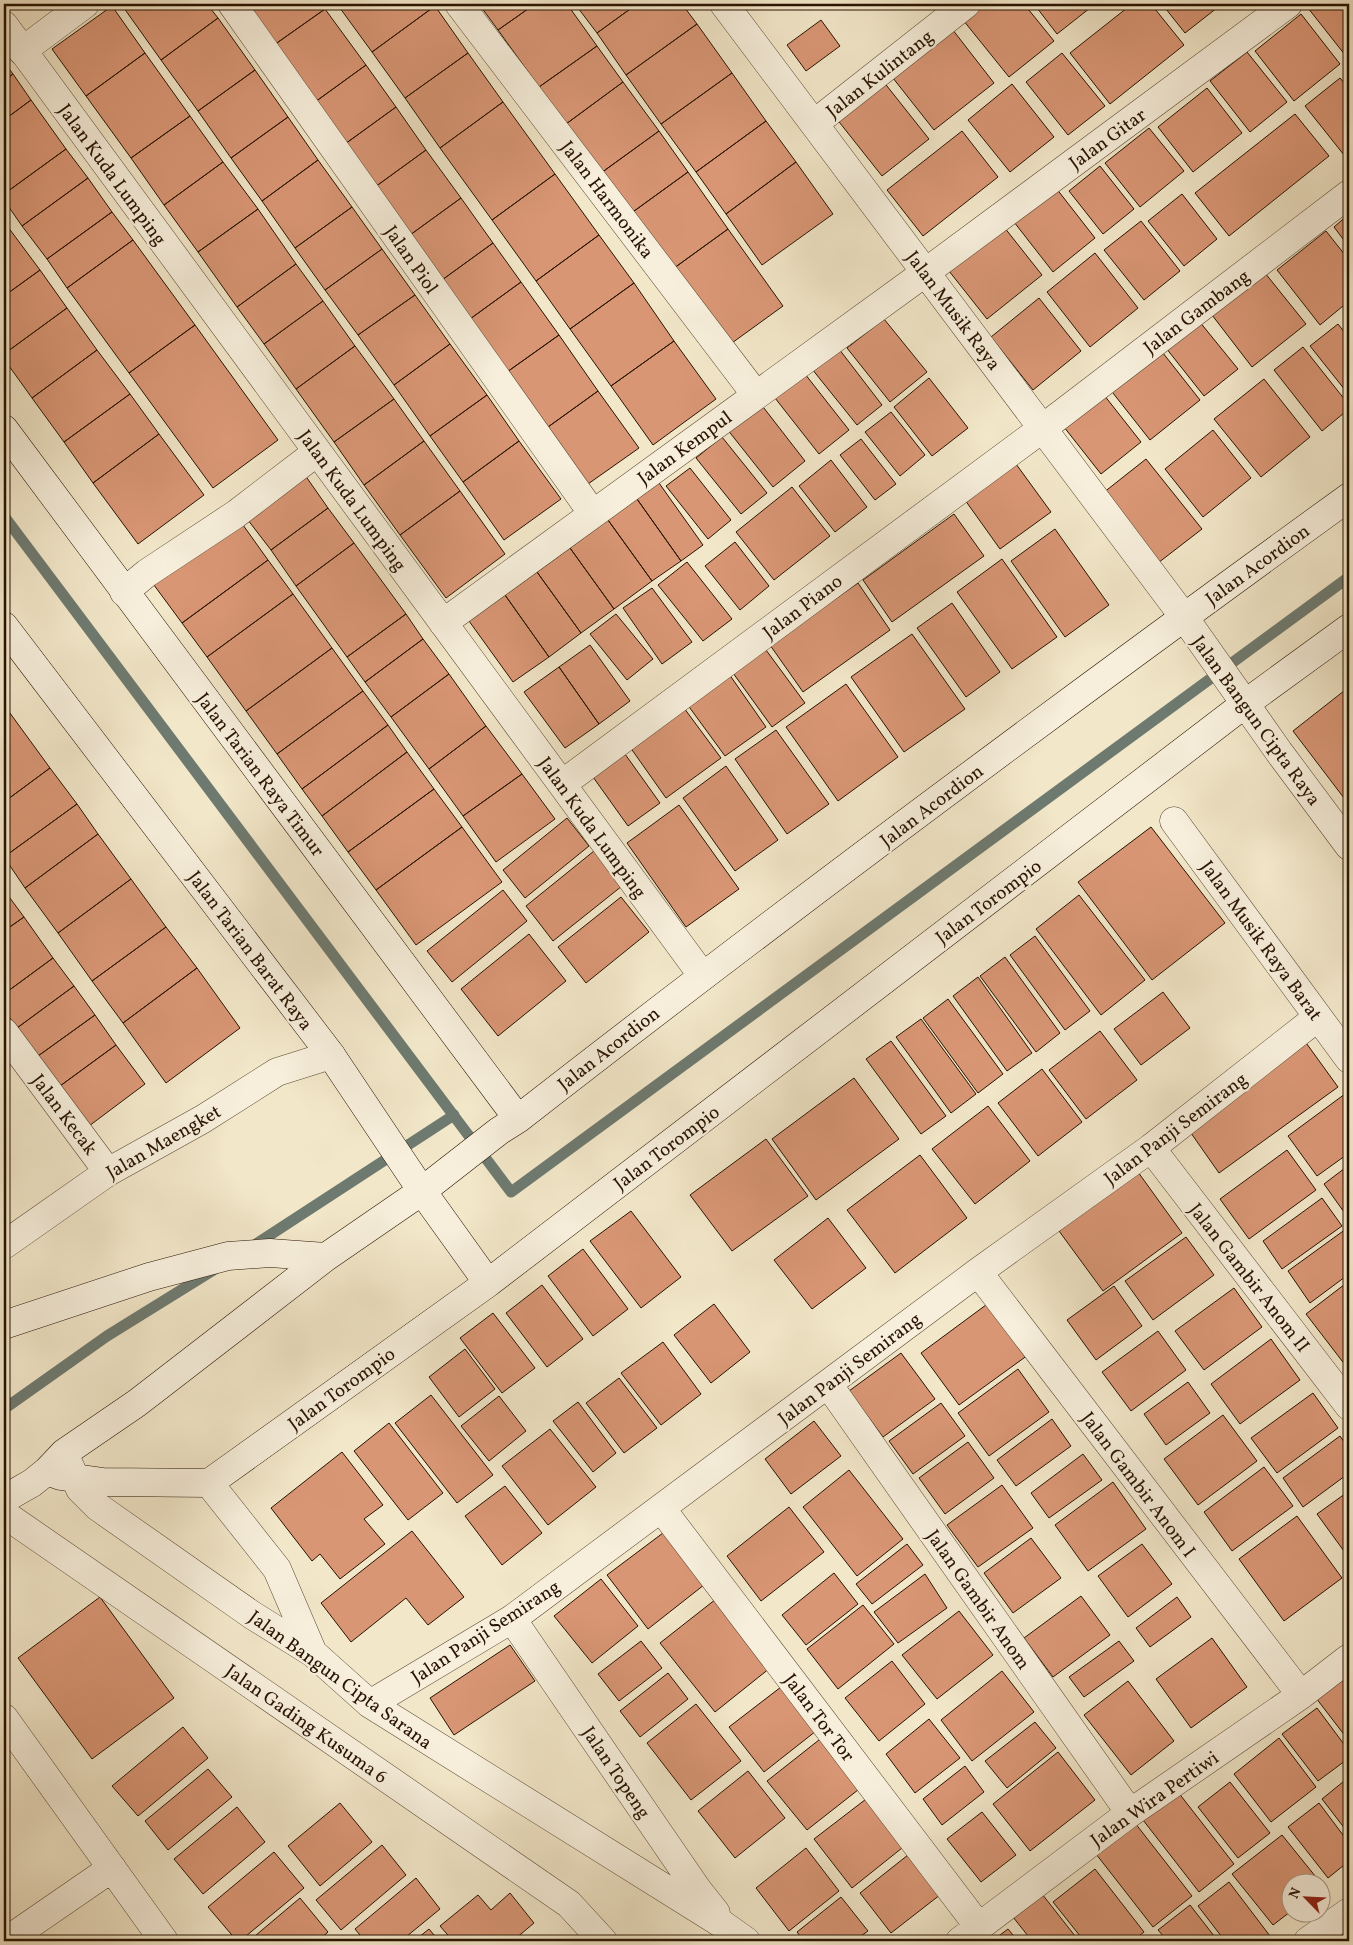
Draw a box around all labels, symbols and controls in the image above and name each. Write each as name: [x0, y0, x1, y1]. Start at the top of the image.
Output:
street label: Jalan Kulintang: [821, 24, 939, 125]
street label: Jalan Kuda Lumping: [51, 99, 172, 251]
street label: Jalan Gitar: [1064, 103, 1152, 176]
street label: Jalan Harmonika: [553, 136, 659, 265]
street label: Jalan Piol: [377, 221, 444, 300]
street label: Jalan Musik Raya: [899, 246, 1006, 376]
street label: Jalan Gambang: [1139, 264, 1256, 361]
street label: Jalan Kempul: [633, 405, 738, 492]
street label: Jalan Kuda Lumping: [291, 425, 412, 577]
street label: Jalan Acordion: [1201, 519, 1316, 612]
street label: Jalan Piano: [758, 569, 848, 646]
street label: Jalan Bangun Cipta Raya: [1185, 631, 1326, 812]
street label: Jalan Tarian Raya Timur: [189, 688, 330, 863]
street label: Jalan Kuda Lumping: [531, 752, 652, 904]
street label: Jalan Acordion: [875, 759, 989, 854]
street label: Jalan Torompio: [931, 854, 1048, 951]
street label: Jalan Musik Raya Barat: [1193, 856, 1328, 1027]
street label: Jalan Tarian Barat Raya: [181, 866, 318, 1036]
street label: Jalan Acordion: [553, 1001, 666, 1098]
street label: Jalan Panji Semirang: [1099, 1067, 1253, 1192]
street label: Jalan Kecak: [24, 1069, 103, 1161]
street label: Jalan Maengket: [102, 1099, 227, 1186]
street label: Jalan Torompio: [609, 1100, 726, 1197]
street label: Jalan Gambir Anom II: [1182, 1198, 1315, 1358]
street label: Jalan Panji Semirang: [773, 1307, 927, 1432]
street label: Jalan Torompio: [283, 1342, 401, 1437]
street label: Jalan Gambir Anom I: [1074, 1407, 1201, 1563]
street label: Jalan Gambir Anom: [919, 1525, 1036, 1676]
street label: Jalan Panji Semirang: [406, 1575, 566, 1691]
street label: Jalan Bangun Cipta Sarana: [243, 1605, 437, 1756]
street label: Jalan Gading Kusuma 6: [219, 1659, 392, 1791]
street label: Jalan Tor Tor: [777, 1669, 860, 1768]
street label: Jalan Topeng: [575, 1722, 656, 1824]
street label: Jalan Wira Pertiwi: [1086, 1745, 1225, 1854]
north arrow: [1280, 1872, 1330, 1922]
text: N: [1285, 1885, 1306, 1902]

